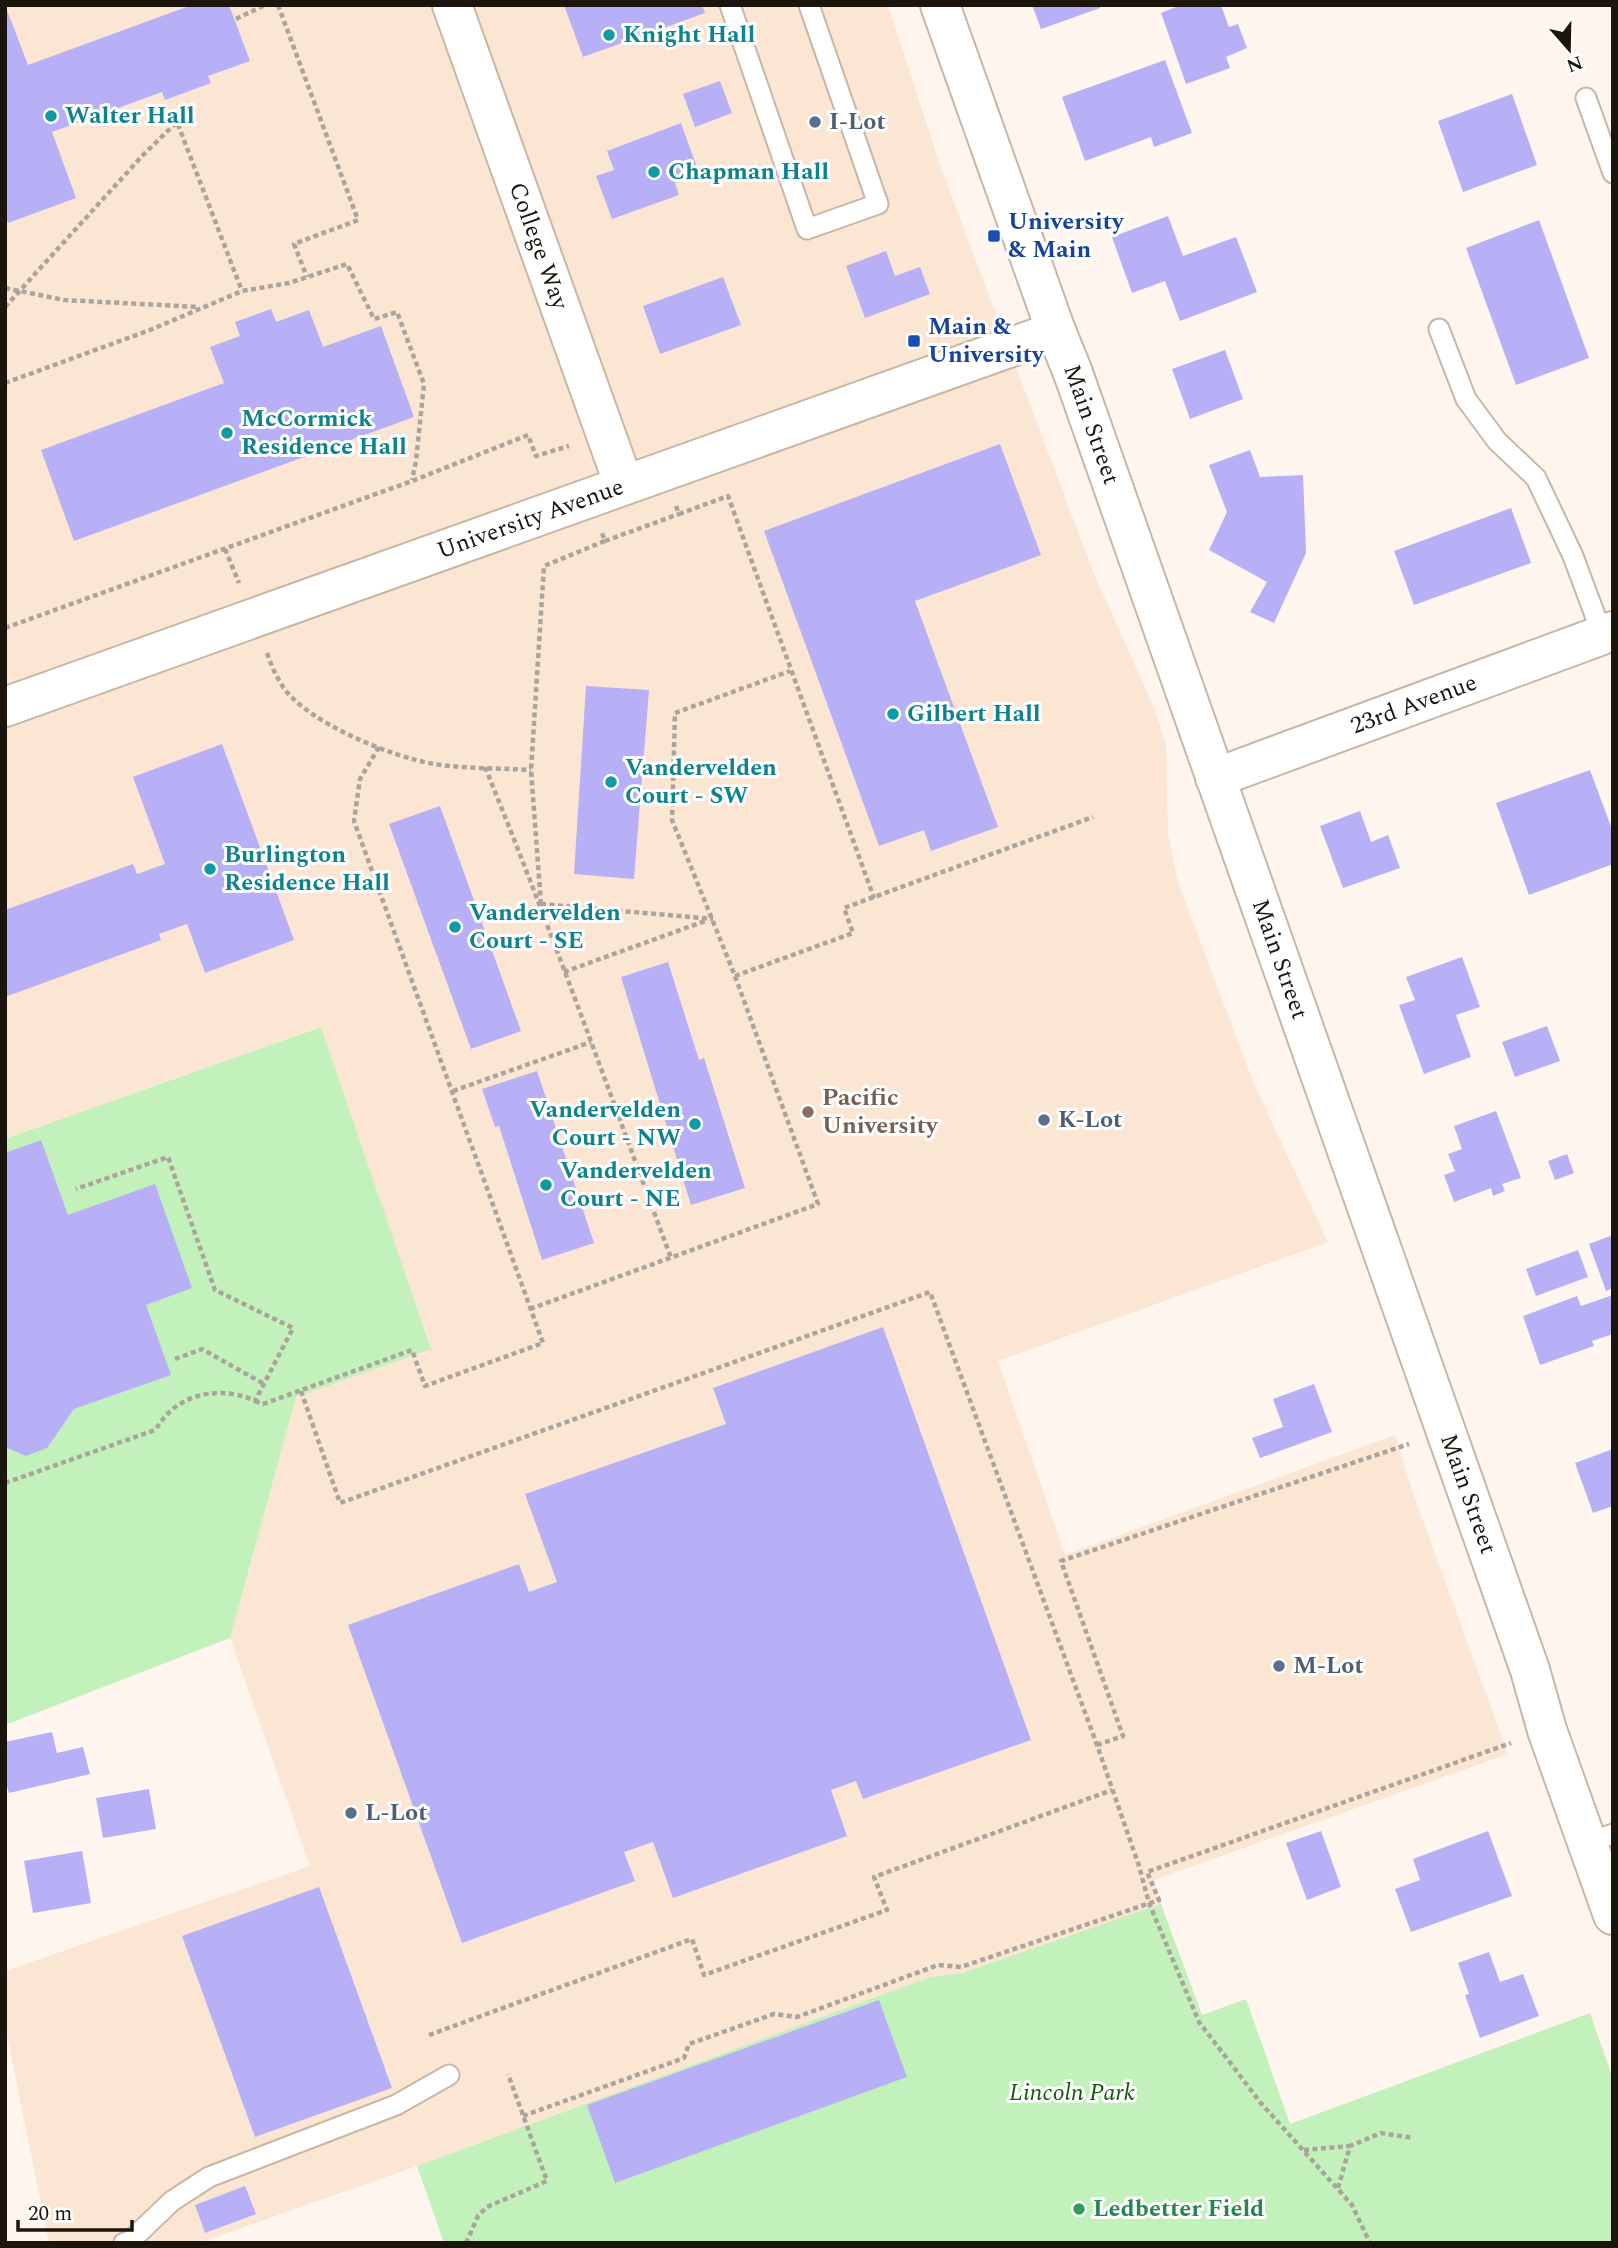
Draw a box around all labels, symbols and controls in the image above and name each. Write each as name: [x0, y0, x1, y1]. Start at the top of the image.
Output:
north arrow: [1534, 14, 1604, 84]
place label: Knight Hall: [623, 17, 755, 53]
marker: Knight Hall: [601, 27, 617, 43]
text: N: [1562, 47, 1587, 80]
place label: Walter Hall: [65, 98, 195, 134]
place label: I-Lot: [829, 104, 886, 140]
marker: Walter Hall: [43, 108, 59, 124]
marker: I-Lot: [807, 114, 823, 130]
place label: Chapman Hall: [668, 154, 829, 190]
marker: Chapman Hall: [646, 164, 662, 180]
street label: College Way: [499, 177, 578, 316]
place label: University & Main: [1008, 204, 1125, 268]
marker: University & Main: [986, 228, 1002, 244]
place label: Main & University: [928, 309, 1045, 373]
marker: Main & University: [906, 333, 922, 349]
street label: Main Street: [1053, 360, 1129, 490]
place label: McCormick Residence Hall: [241, 401, 407, 465]
marker: McCormick Residence Hall: [219, 425, 235, 441]
street label: University Avenue: [432, 469, 629, 569]
street label: 23rd Avenue: [1346, 665, 1482, 744]
place label: Gilbert Hall: [907, 696, 1041, 732]
marker: Gilbert Hall: [885, 706, 901, 722]
place label: Vandervelden Court - SW: [625, 750, 777, 814]
marker: Vandervelden Court - SW: [603, 774, 619, 790]
place label: Burlington Residence Hall: [224, 837, 390, 901]
marker: Burlington Residence Hall: [202, 861, 218, 877]
street label: Main Street: [1242, 894, 1317, 1024]
place label: Vandervelden Court - SE: [469, 895, 621, 959]
marker: Vandervelden Court - SE: [447, 919, 463, 935]
place label: Pacific University: [822, 1080, 939, 1144]
place label: Vandervelden Court - NW: [529, 1092, 681, 1156]
place label: K-Lot: [1058, 1102, 1122, 1138]
marker: Pacific University: [800, 1104, 816, 1120]
marker: K-Lot: [1036, 1112, 1052, 1128]
marker: Vandervelden Court - NW: [687, 1116, 703, 1132]
place label: Vandervelden Court - NE: [560, 1153, 712, 1217]
marker: Vandervelden Court - NE: [538, 1177, 554, 1193]
street label: Main Street: [1430, 1429, 1506, 1559]
place label: M-Lot: [1293, 1648, 1364, 1684]
marker: M-Lot: [1271, 1658, 1287, 1674]
place label: L-Lot: [365, 1795, 427, 1831]
marker: L-Lot: [343, 1805, 359, 1821]
park label: Lincoln Park: [1009, 2075, 1135, 2111]
scale bar: [18, 2188, 131, 2232]
place label: Ledbetter Field: [1093, 2191, 1264, 2227]
text: 20 m: [28, 2198, 72, 2230]
marker: Ledbetter Field: [1071, 2201, 1087, 2217]

